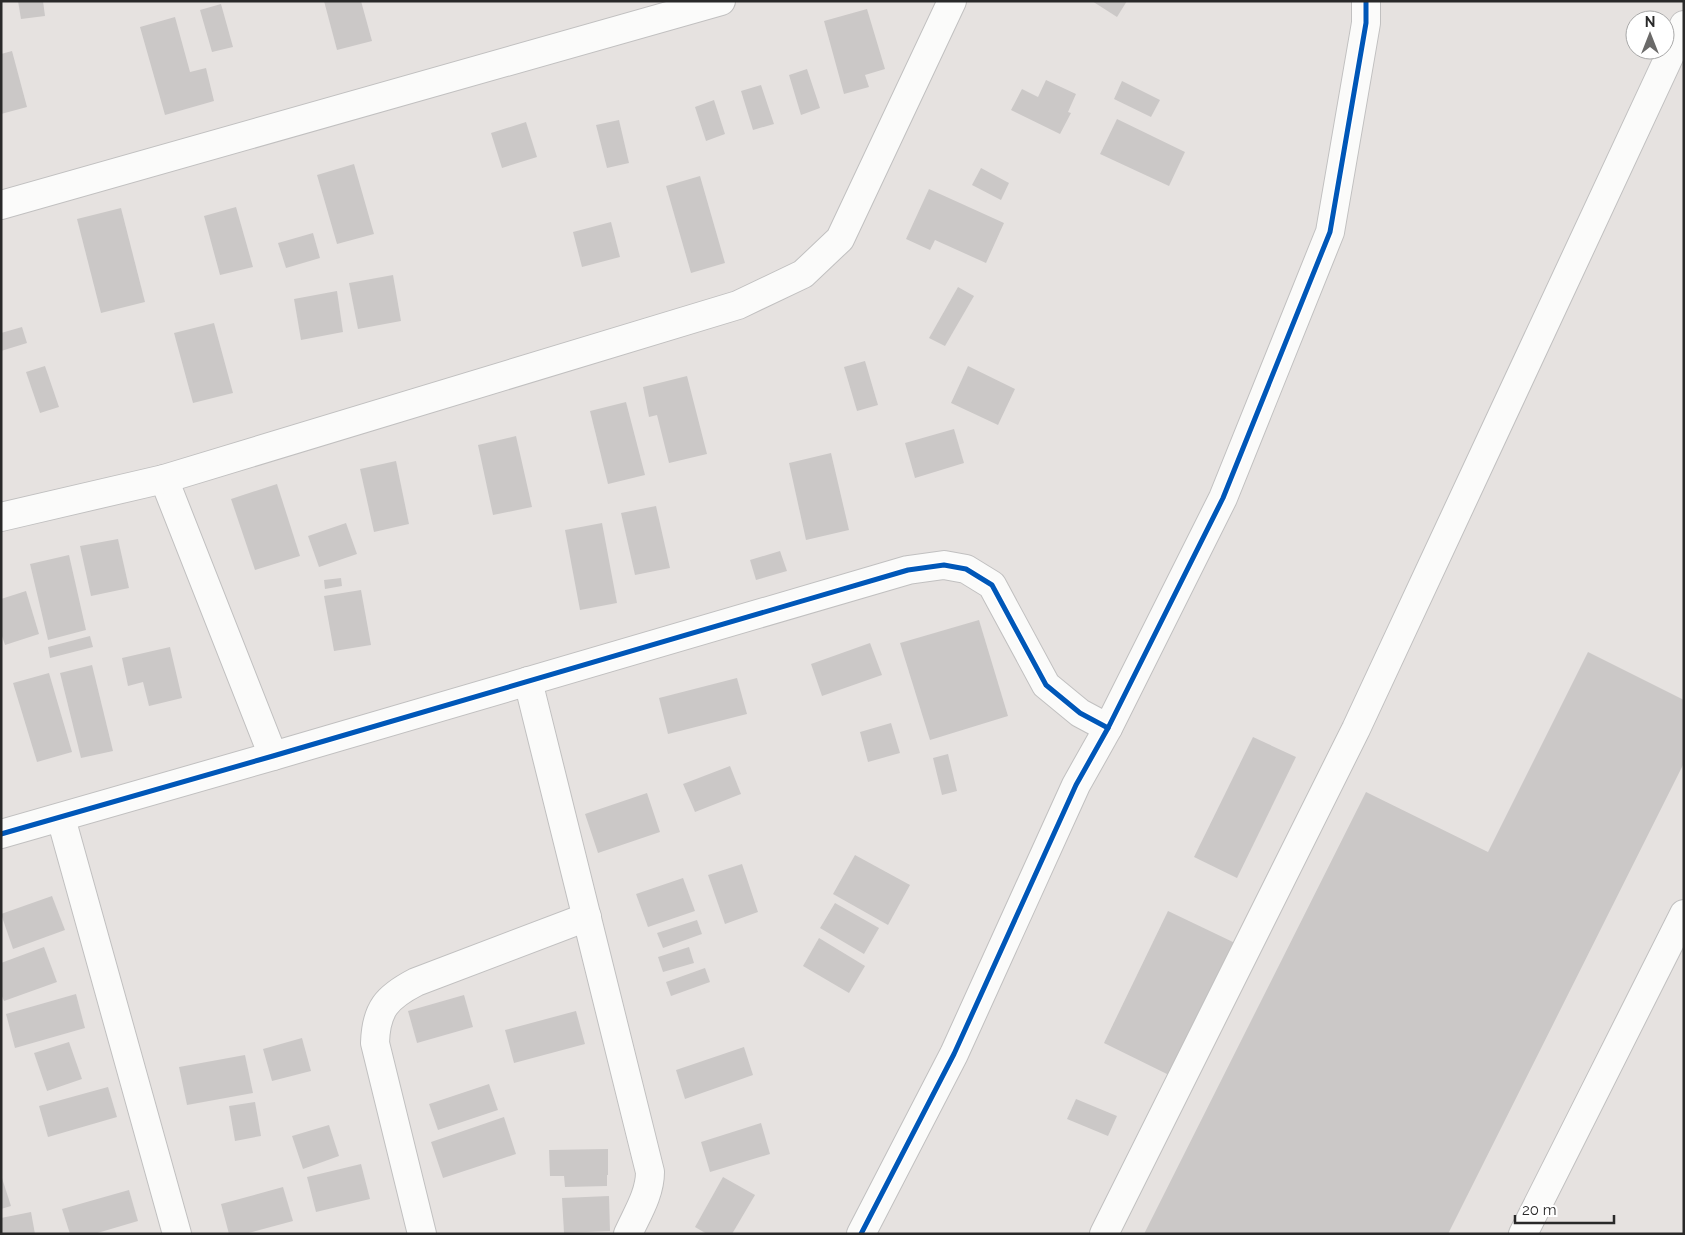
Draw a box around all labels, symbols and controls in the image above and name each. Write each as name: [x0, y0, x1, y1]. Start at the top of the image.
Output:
north arrow: [1625, 10, 1675, 60]
text: N: [1645, 14, 1655, 30]
scale bar: [1515, 1192, 1614, 1224]
text: 20 m: [1522, 1201, 1557, 1219]

